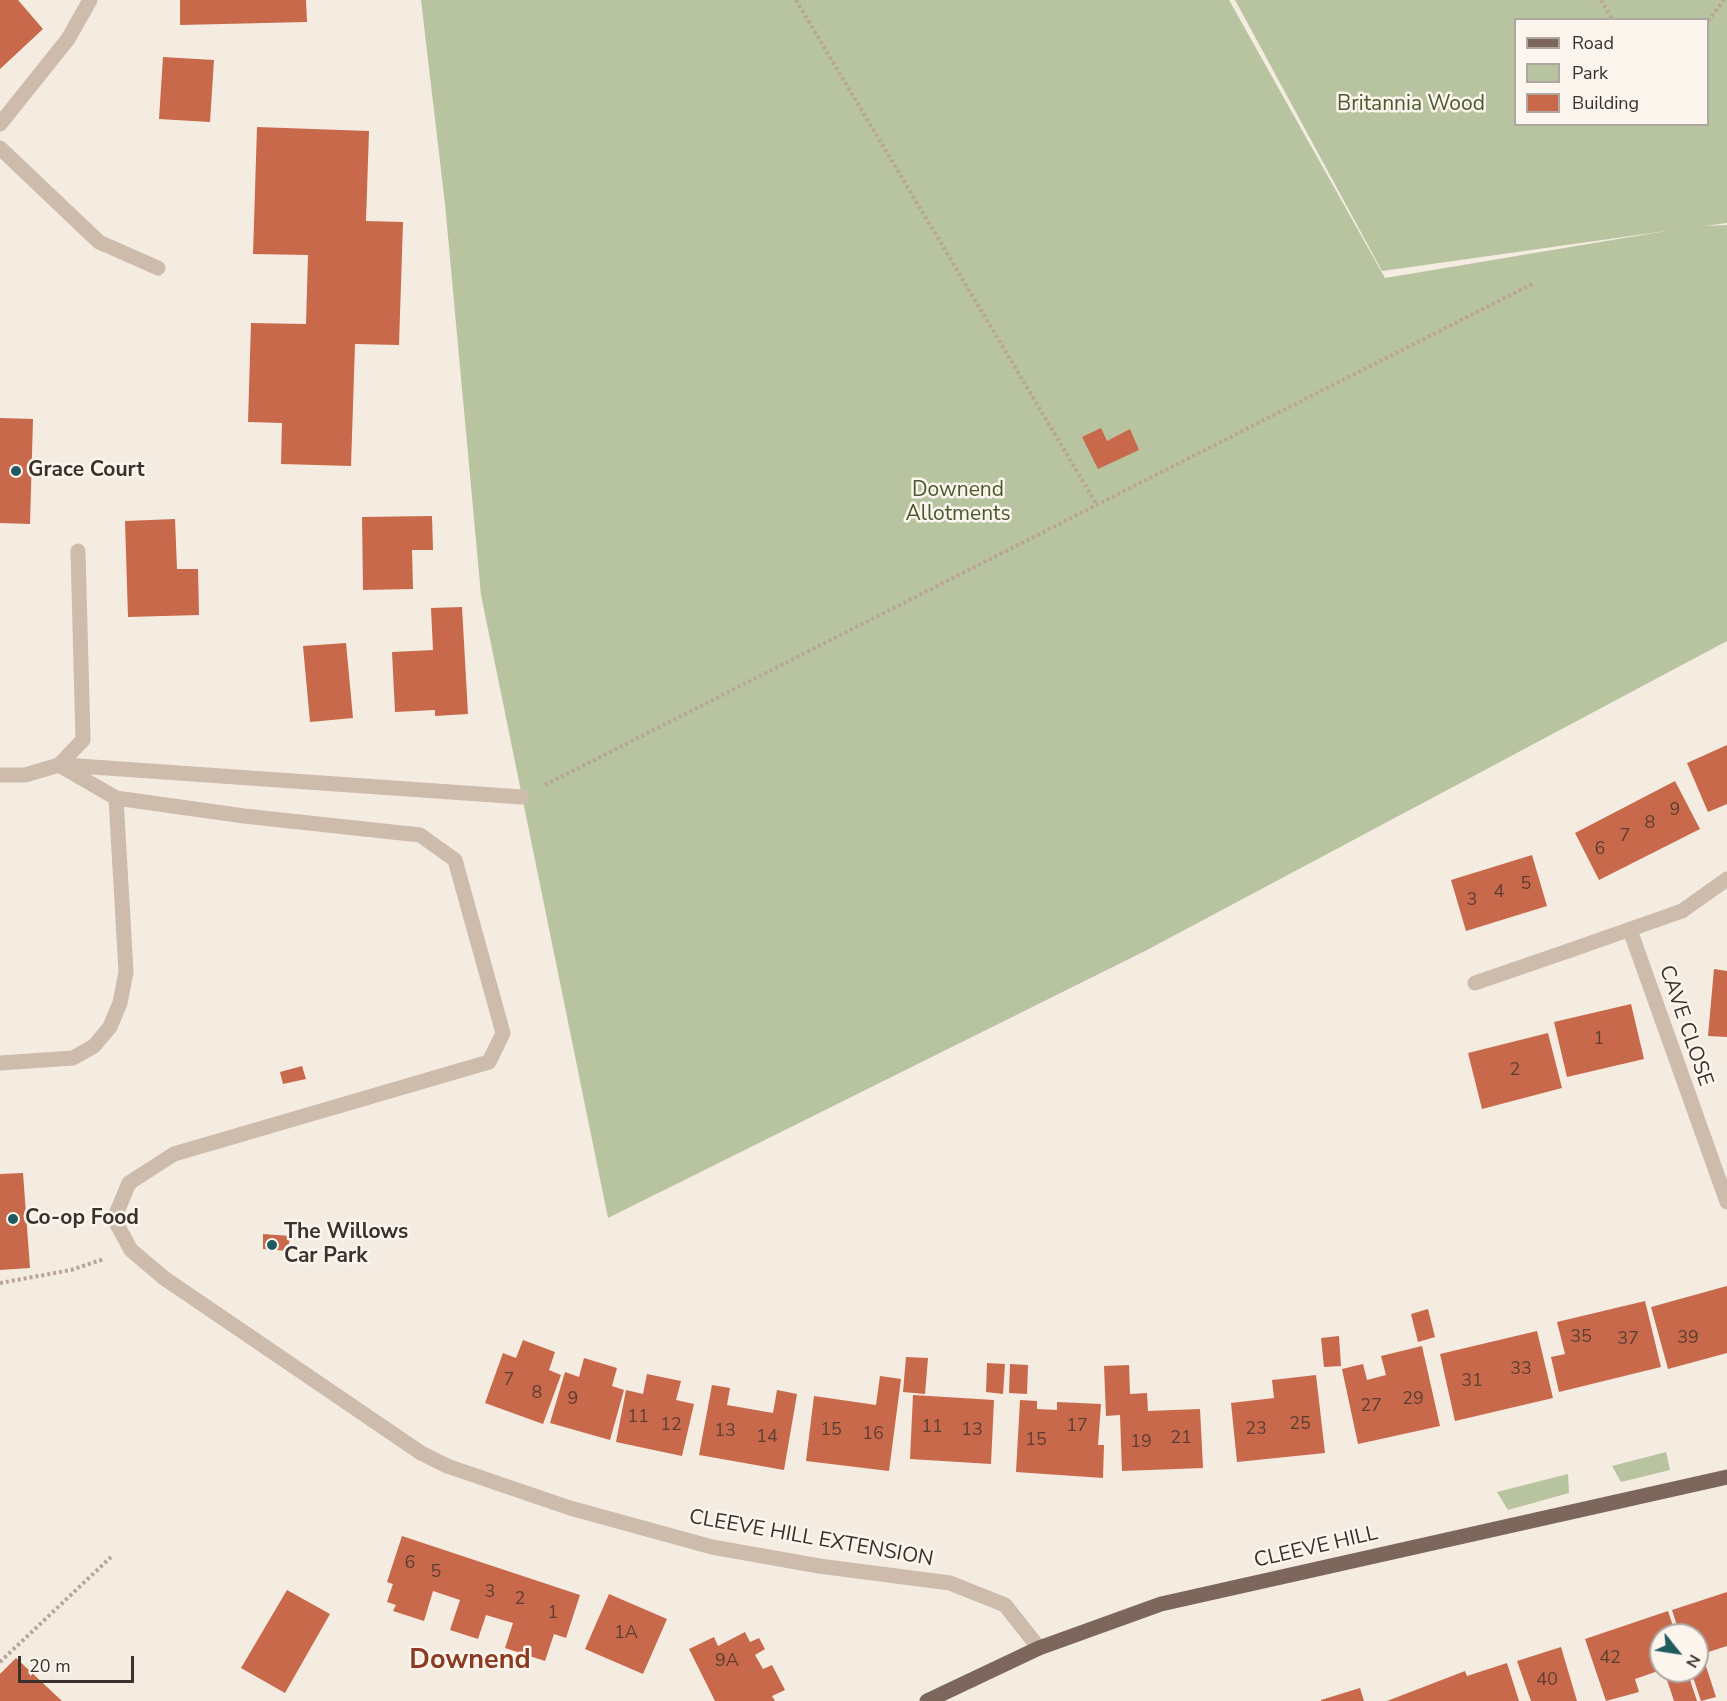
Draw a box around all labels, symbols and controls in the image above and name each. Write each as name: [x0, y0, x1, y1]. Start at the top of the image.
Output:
legend: [1514, 18, 1709, 126]
text: Road: [1572, 31, 1614, 55]
text: Park: [1572, 61, 1608, 85]
text: Building: [1572, 91, 1639, 115]
park label: Britannia Wood: [1337, 92, 1485, 118]
place label: Grace Court: [28, 458, 144, 484]
marker: Grace Court: [9, 464, 23, 478]
park label: Downend Allotments: [905, 478, 1011, 528]
house number: 9: [1670, 800, 1680, 822]
house number: 8: [1645, 813, 1655, 835]
house number: 7: [1620, 826, 1630, 848]
house number: 6: [1595, 839, 1605, 861]
house number: 5: [1521, 874, 1531, 896]
house number: 4: [1494, 882, 1504, 904]
house number: 3: [1467, 890, 1477, 912]
street label: CAVE CLOSE: [1653, 962, 1717, 1090]
house number: 1: [1594, 1029, 1604, 1051]
house number: 2: [1510, 1060, 1520, 1082]
place label: Co-op Food: [25, 1206, 139, 1232]
marker: Co-op Food: [6, 1212, 20, 1226]
place label: The Willows Car Park: [284, 1220, 408, 1270]
marker: The Willows Car Park: [265, 1238, 279, 1252]
house number: 35: [1570, 1327, 1592, 1349]
house number: 39: [1677, 1328, 1699, 1350]
house number: 37: [1617, 1329, 1639, 1351]
house number: 33: [1510, 1359, 1532, 1381]
house number: 7: [504, 1370, 514, 1392]
house number: 31: [1461, 1371, 1483, 1393]
house number: 8: [532, 1383, 542, 1405]
house number: 9: [568, 1389, 578, 1411]
house number: 29: [1402, 1389, 1424, 1411]
house number: 27: [1360, 1396, 1382, 1418]
house number: 11: [627, 1407, 649, 1429]
house number: 25: [1289, 1414, 1311, 1436]
house number: 12: [660, 1415, 682, 1437]
house number: 17: [1066, 1416, 1088, 1438]
house number: 11: [921, 1417, 943, 1439]
house number: 23: [1245, 1419, 1267, 1441]
house number: 15: [820, 1420, 842, 1442]
house number: 13: [961, 1420, 983, 1442]
house number: 13: [714, 1421, 736, 1443]
house number: 16: [862, 1424, 884, 1446]
house number: 14: [756, 1427, 778, 1449]
house number: 21: [1170, 1428, 1192, 1450]
house number: 15: [1025, 1430, 1047, 1452]
house number: 19: [1130, 1432, 1152, 1454]
street label: CLEEVE HILL EXTENSION: [687, 1505, 935, 1573]
street label: CLEEVE HILL: [1252, 1522, 1380, 1574]
house number: 6: [405, 1553, 415, 1575]
house number: 5: [431, 1562, 441, 1584]
house number: 3: [485, 1582, 495, 1604]
house number: 2: [515, 1589, 525, 1611]
house number: 1: [548, 1603, 558, 1625]
house number: 1A: [614, 1623, 638, 1645]
north arrow: [1649, 1623, 1709, 1683]
scale bar: [21, 1644, 136, 1682]
district label: Downend: [409, 1645, 531, 1677]
house number: 42: [1599, 1648, 1621, 1670]
text: N: [1680, 1650, 1705, 1672]
house number: 9A: [715, 1651, 739, 1673]
text: 20 m: [29, 1654, 71, 1678]
house number: 40: [1536, 1670, 1558, 1692]

